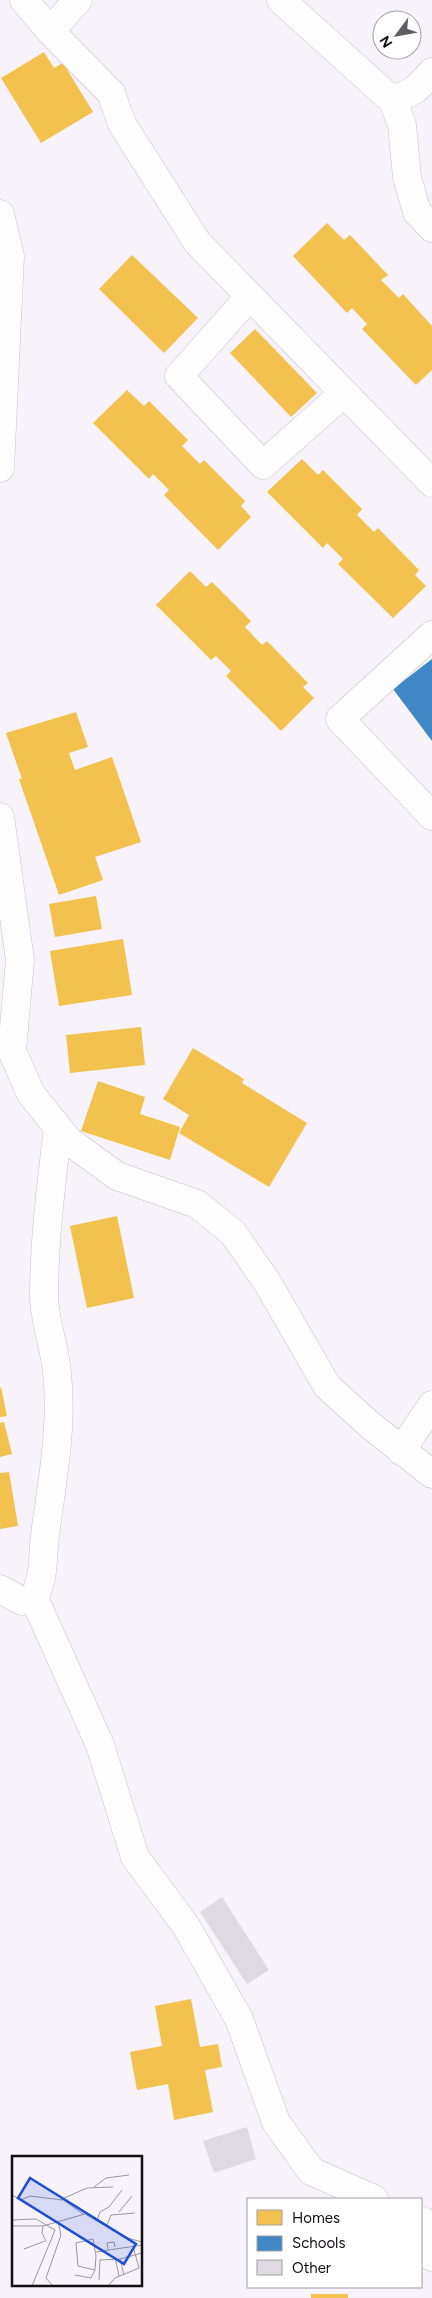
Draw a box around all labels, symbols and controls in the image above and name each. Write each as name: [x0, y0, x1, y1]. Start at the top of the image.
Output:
north arrow: [372, 10, 422, 60]
text: N: [376, 33, 396, 51]
inset map: [12, 2156, 142, 2286]
legend: [247, 2198, 422, 2288]
text: Homes: [292, 2209, 340, 2227]
text: Schools: [292, 2234, 345, 2252]
text: Other: [292, 2259, 331, 2277]

